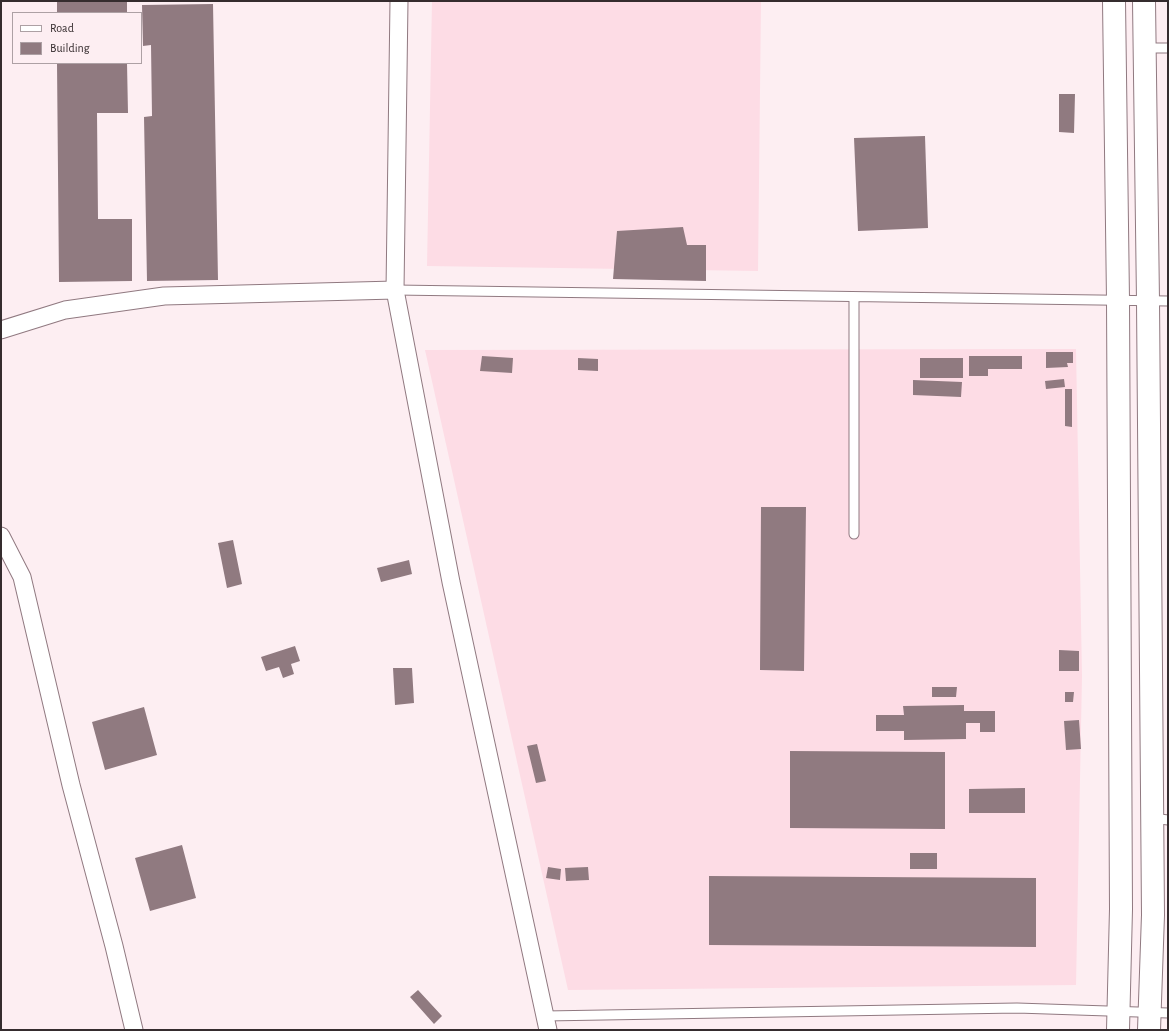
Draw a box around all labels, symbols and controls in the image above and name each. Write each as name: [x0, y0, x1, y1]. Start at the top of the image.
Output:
legend: [12, 12, 142, 64]
text: Road: [50, 22, 74, 34]
text: Building: [50, 42, 90, 54]

